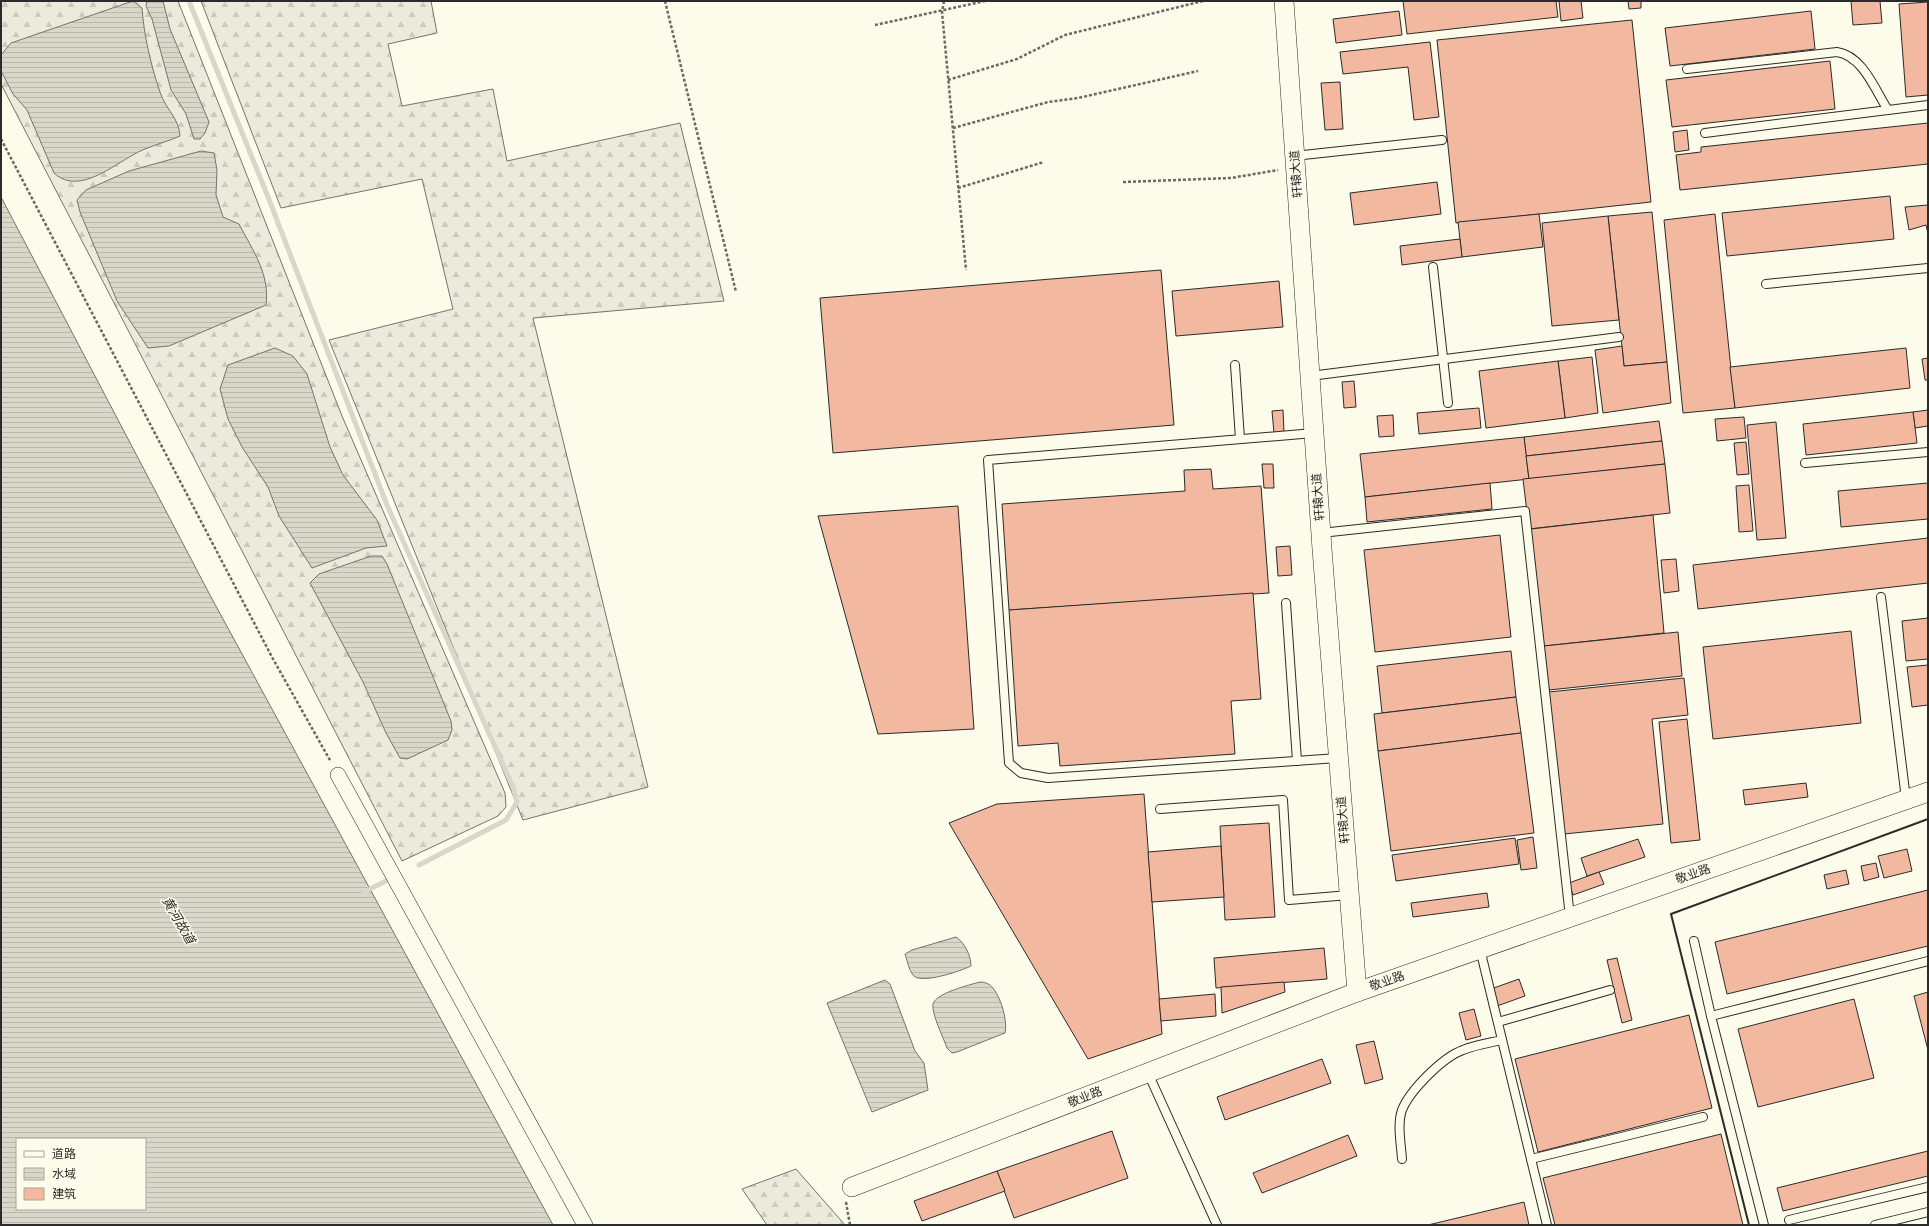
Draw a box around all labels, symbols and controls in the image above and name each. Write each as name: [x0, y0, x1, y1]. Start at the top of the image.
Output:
street label: 轩辕大道: [1286, 150, 1305, 199]
street label: 轩辕大道: [1308, 473, 1327, 522]
street label: 轩辕大道: [1333, 795, 1352, 845]
street label: 敬业路: [1673, 861, 1712, 886]
water label: 黄河故道: [159, 893, 200, 948]
street label: 敬业路: [1367, 968, 1406, 993]
street label: 敬业路: [1065, 1083, 1104, 1110]
legend: [16, 1138, 146, 1210]
text: 道路: [52, 1146, 76, 1161]
text: 水域: [52, 1166, 76, 1181]
text: 建筑: [52, 1186, 76, 1201]

